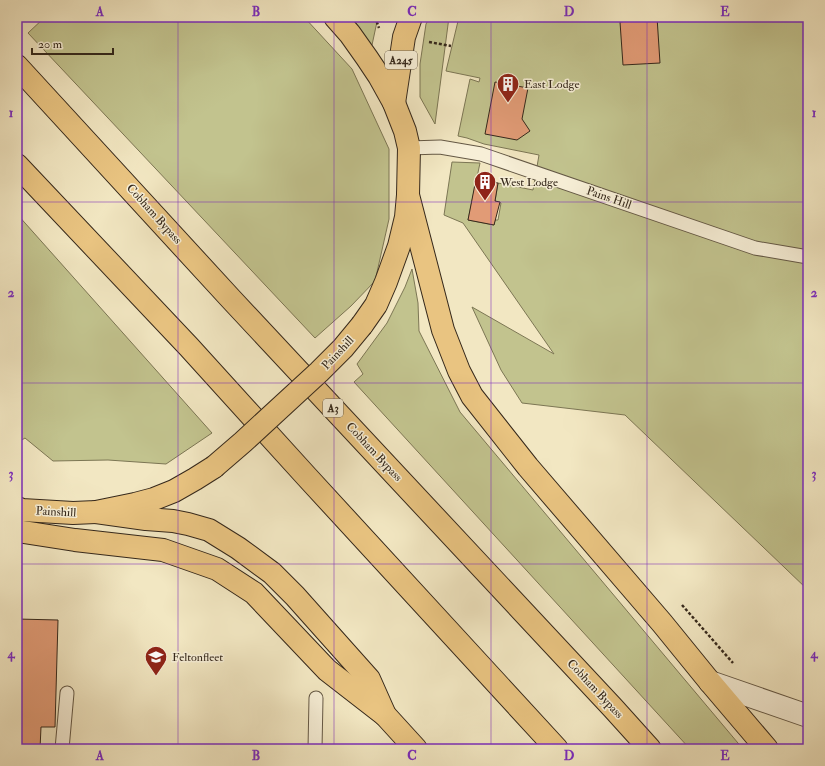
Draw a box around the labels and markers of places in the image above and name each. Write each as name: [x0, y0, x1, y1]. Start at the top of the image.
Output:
building icon: East Lodge: [495, 71, 521, 104]
place label: East Lodge: [524, 77, 579, 92]
building icon: West Lodge: [472, 169, 498, 202]
place label: West Lodge: [499, 175, 558, 190]
school or university icon: Feltonfleet: [143, 644, 169, 677]
place label: Feltonfleet: [172, 650, 223, 665]

